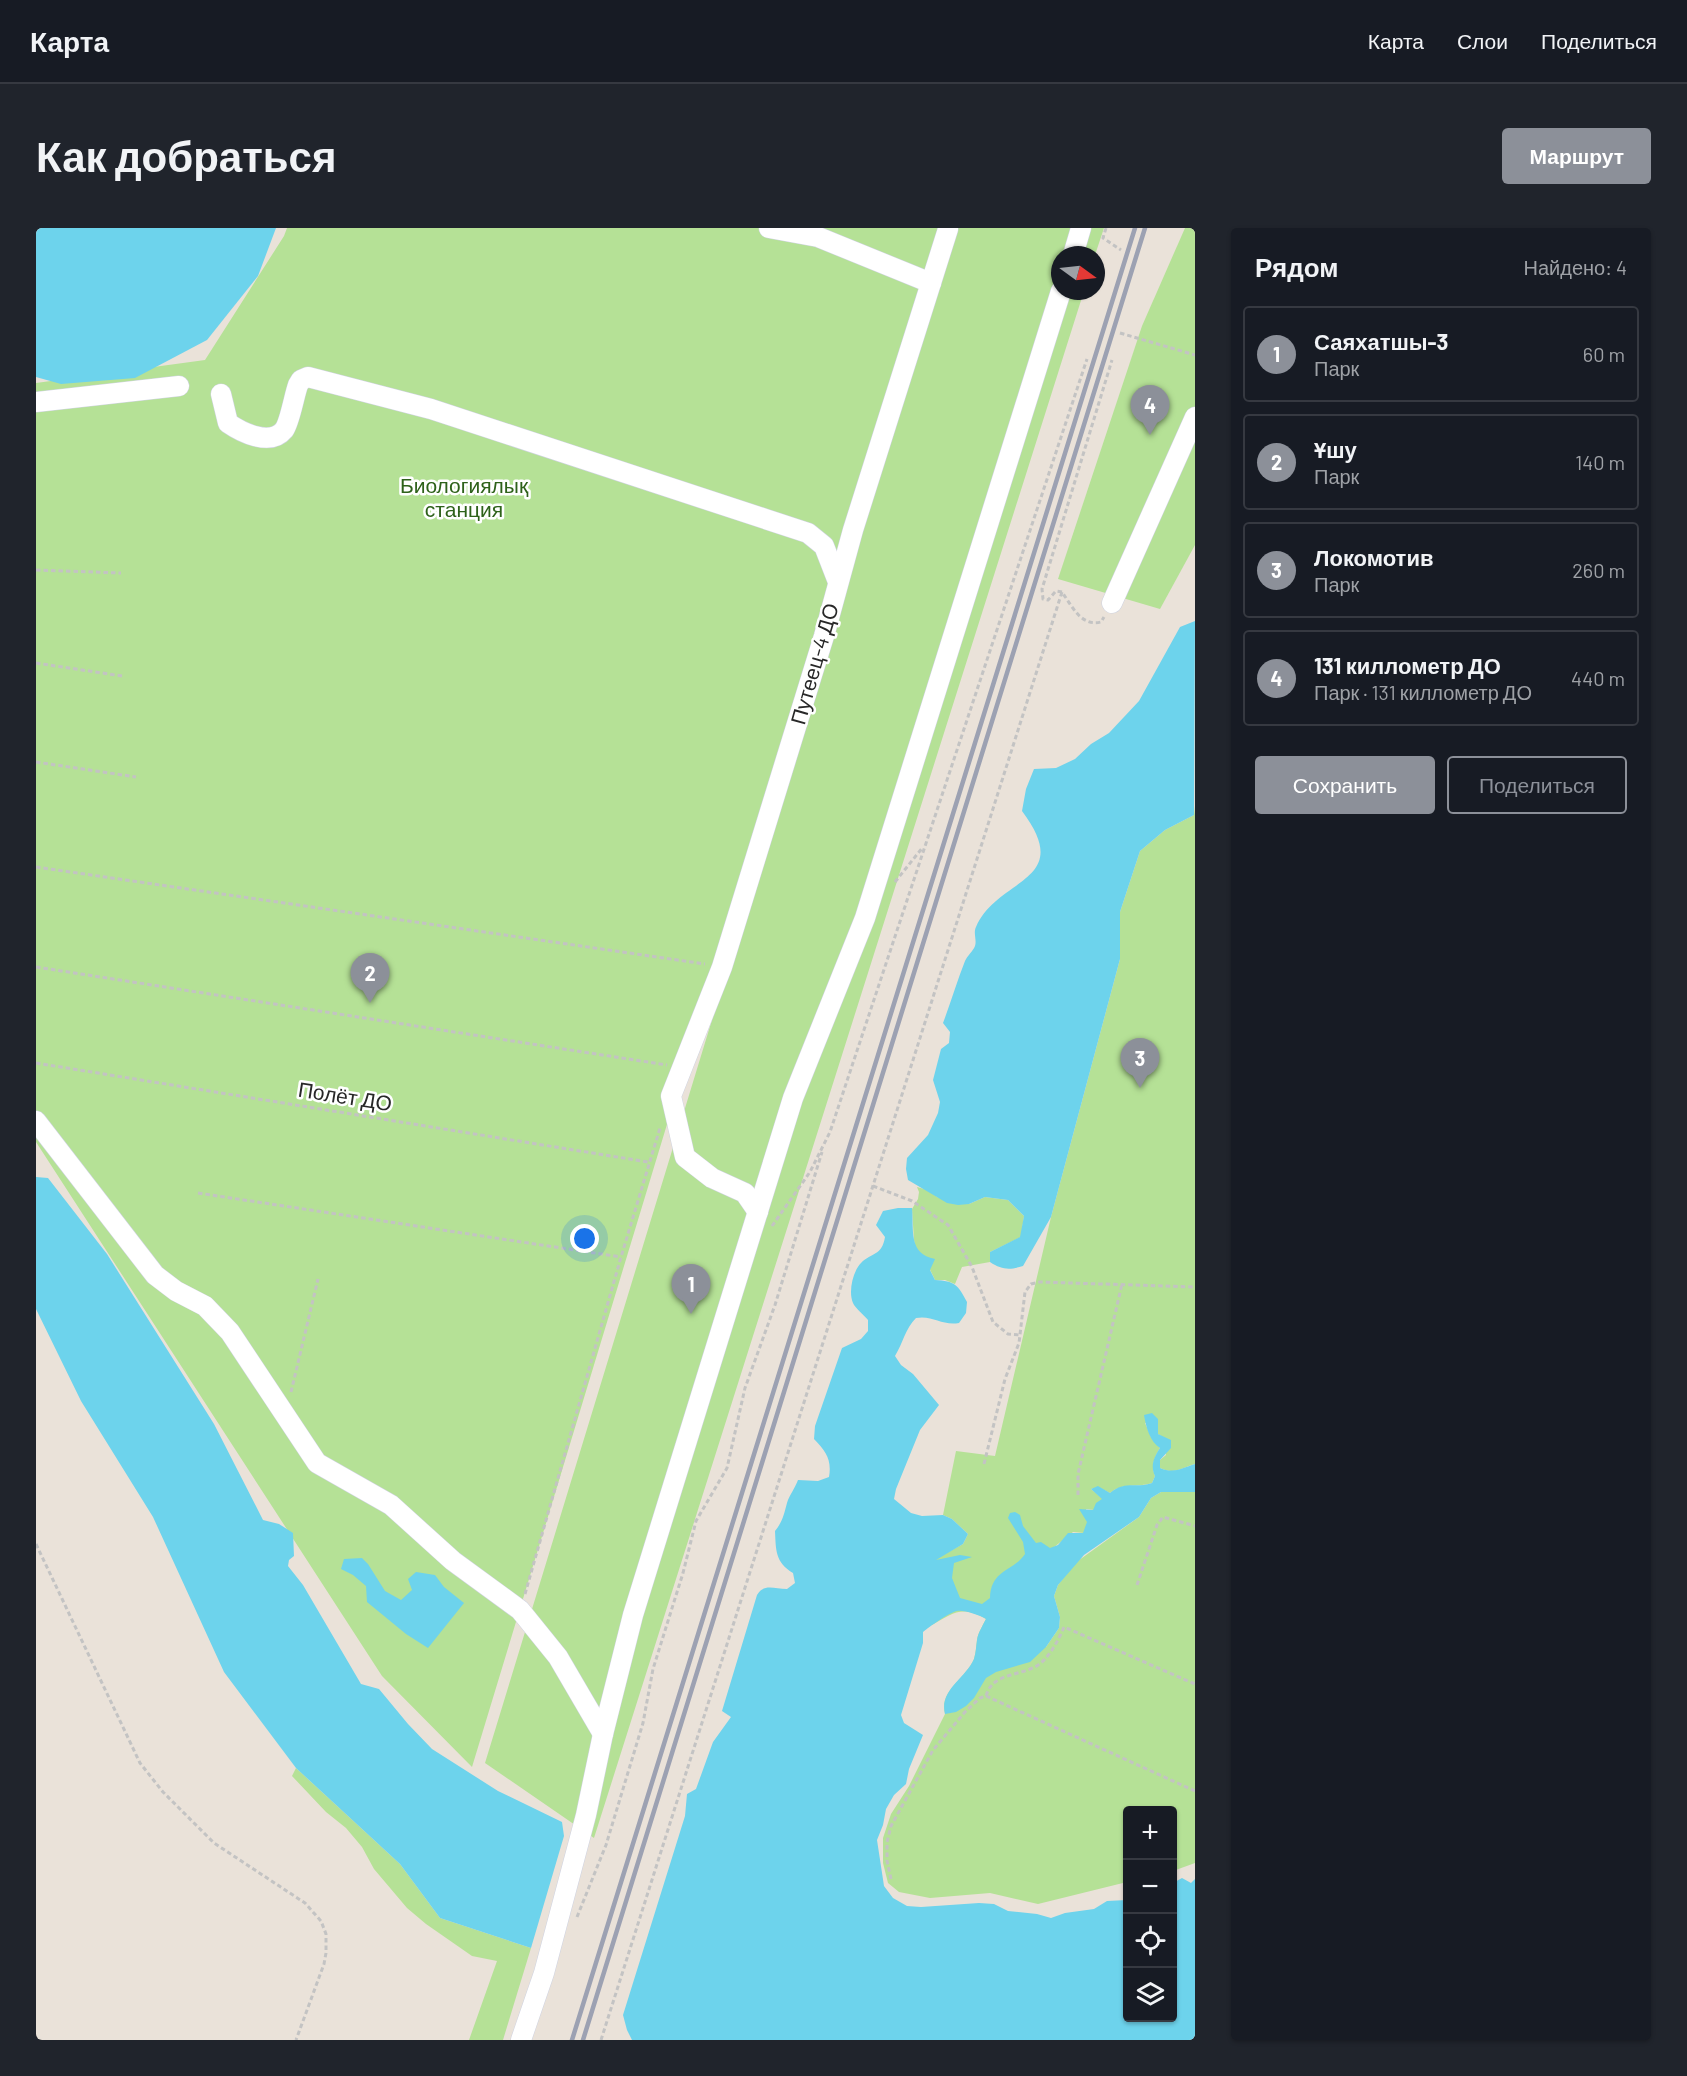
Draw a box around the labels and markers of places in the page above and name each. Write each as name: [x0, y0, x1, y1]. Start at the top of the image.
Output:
pin: 4: [1130, 386, 1170, 435]
pin: 2: [350, 954, 390, 1003]
pin: 3: [1120, 1038, 1160, 1088]
pin: 1: [672, 1264, 710, 1314]

